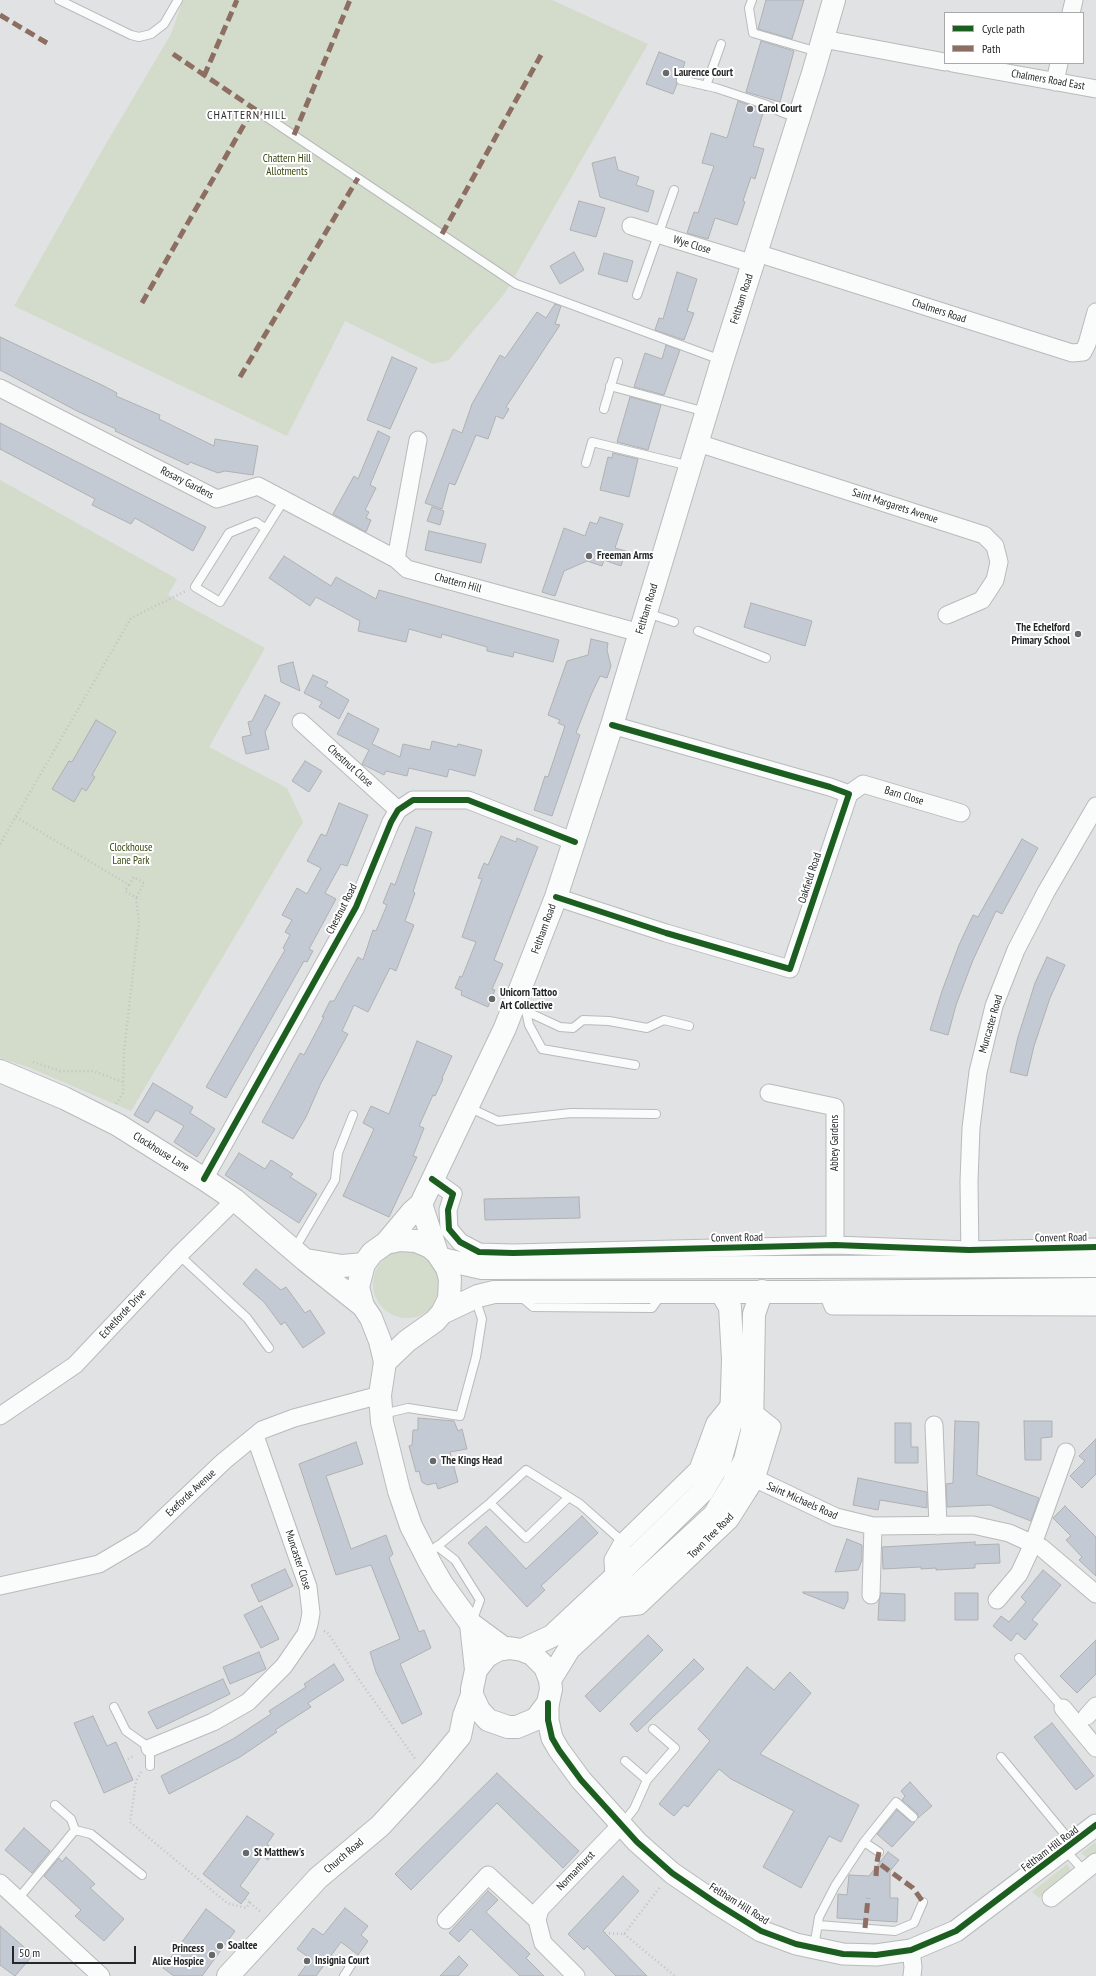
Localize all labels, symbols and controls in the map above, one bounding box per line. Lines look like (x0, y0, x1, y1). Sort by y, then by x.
legend (944, 12, 1084, 64)
text: Cycle path (982, 21, 1025, 36)
text: Path (982, 41, 1000, 56)
place label: Laurence Court (674, 66, 733, 80)
street label: Chalmers Road East (1010, 67, 1086, 93)
marker: Laurence Court (661, 68, 671, 78)
place label: Carol Court (758, 102, 802, 116)
marker: Carol Court (745, 104, 755, 114)
district label: CHATTERN HILL (207, 109, 287, 123)
park label: Chattern Hill Allotments (263, 152, 311, 178)
street label: Wye Close (671, 233, 713, 257)
street label: Feltham Road (728, 272, 756, 326)
street label: Chalmers Road (910, 296, 968, 326)
street label: Rosary Gardens (158, 464, 216, 502)
street label: Saint Margarets Avenue (850, 486, 940, 526)
place label: Freeman Arms (597, 549, 653, 563)
marker: Freeman Arms (584, 551, 594, 561)
street label: Chattern Hill (433, 570, 483, 596)
street label: Feltham Road (633, 582, 661, 636)
place label: The Echelford Primary School (1012, 621, 1070, 647)
marker: The Echelford Primary School (1073, 629, 1083, 639)
street label: Chestnut Close (325, 742, 375, 790)
street label: Barn Close (883, 784, 925, 808)
park label: Clockhouse Lane Park (109, 841, 153, 867)
street label: Oakfield Road (796, 851, 824, 905)
street label: Chestnut Road (324, 882, 360, 936)
street label: Feltham Road (529, 902, 559, 956)
place label: Unicorn Tattoo Art Collective (500, 986, 557, 1012)
street label: Muncaster Road (976, 993, 1006, 1055)
marker: Unicorn Tattoo Art Collective (487, 994, 497, 1004)
street label: Abbey Gardens (828, 1115, 842, 1171)
street label: Clockhouse Lane (131, 1130, 191, 1174)
street label: Convent Road (711, 1231, 763, 1245)
street label: Convent Road (1035, 1231, 1087, 1245)
street label: Echelforde Drive (97, 1287, 149, 1341)
place label: The Kings Head (441, 1454, 502, 1468)
marker: The Kings Head (428, 1456, 438, 1466)
street label: Exeforde Avenue (163, 1467, 219, 1519)
street label: Saint Michaels Road (765, 1479, 839, 1523)
street label: Town Tree Road (685, 1510, 737, 1562)
street label: Muncaster Close (282, 1528, 314, 1592)
street label: Feltham Hill Road (1019, 1823, 1081, 1875)
street label: Church Road (322, 1836, 366, 1876)
place label: St Matthew's (254, 1846, 304, 1860)
marker: St Matthew's (241, 1848, 251, 1858)
street label: Normanhurst (554, 1849, 598, 1893)
street label: Feltham Hill Road (707, 1880, 771, 1928)
scale bar (14, 1938, 138, 1964)
place label: Soaltee (228, 1939, 258, 1953)
marker: Soaltee (215, 1941, 225, 1951)
place label: Princess Alice Hospice (152, 1942, 204, 1968)
text: 50 m (19, 1945, 40, 1960)
marker: Princess Alice Hospice (207, 1950, 217, 1960)
place label: Insignia Court (315, 1954, 369, 1968)
marker: Insignia Court (302, 1956, 312, 1966)

